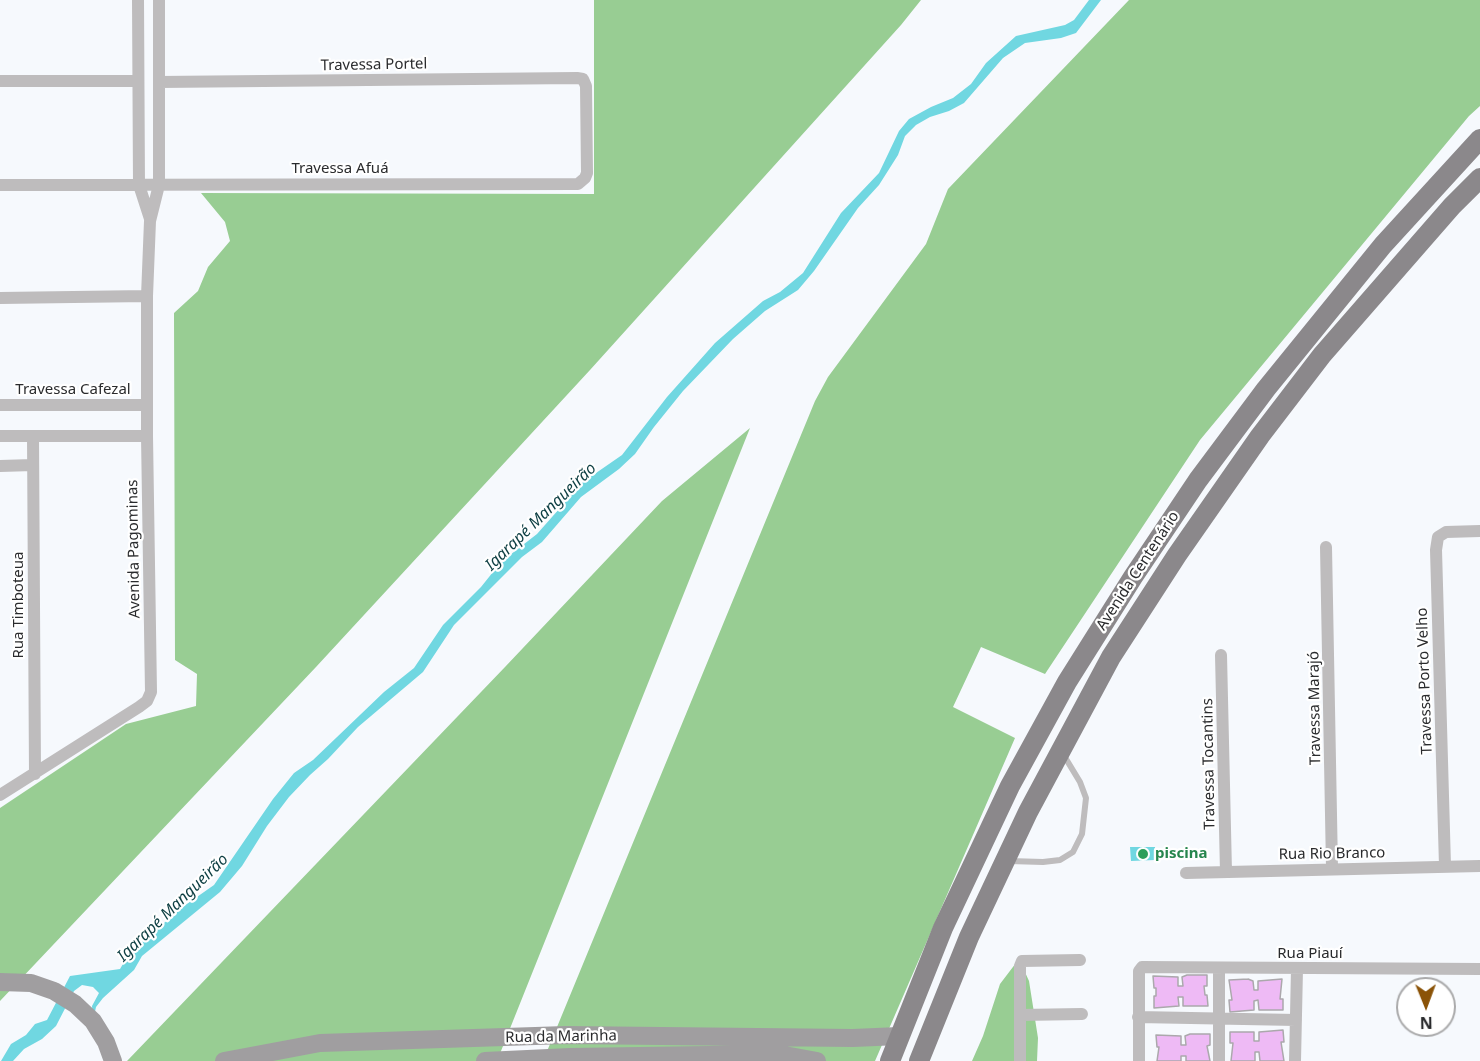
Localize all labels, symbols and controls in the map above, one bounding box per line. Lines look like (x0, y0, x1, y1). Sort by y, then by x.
street label: Travessa Portel (320, 55, 428, 75)
street label: Travessa Afuá (291, 160, 389, 178)
street label: Travessa Cafezal (15, 381, 131, 399)
water label: Igarapé Mangueirão (482, 459, 600, 575)
street label: Avenida Pagominas (124, 479, 144, 619)
street label: Avenida Centenário (1093, 508, 1183, 634)
street label: Rua Timboteua (10, 551, 28, 659)
street label: Travessa Porto Velho (1413, 607, 1437, 755)
street label: Travessa Marajó (1305, 651, 1325, 765)
street label: Travessa Tocantins (1199, 698, 1219, 830)
street label: Rua Rio Branco (1279, 844, 1385, 864)
place label: piscina (1155, 845, 1207, 863)
marker: piscina (1136, 847, 1150, 861)
water label: Igarapé Mangueirão (114, 850, 232, 966)
street label: Rua Piauí (1277, 945, 1343, 963)
north arrow (1396, 977, 1456, 1037)
text: N (1420, 1012, 1433, 1034)
street label: Rua da Marinha (505, 1027, 617, 1047)

